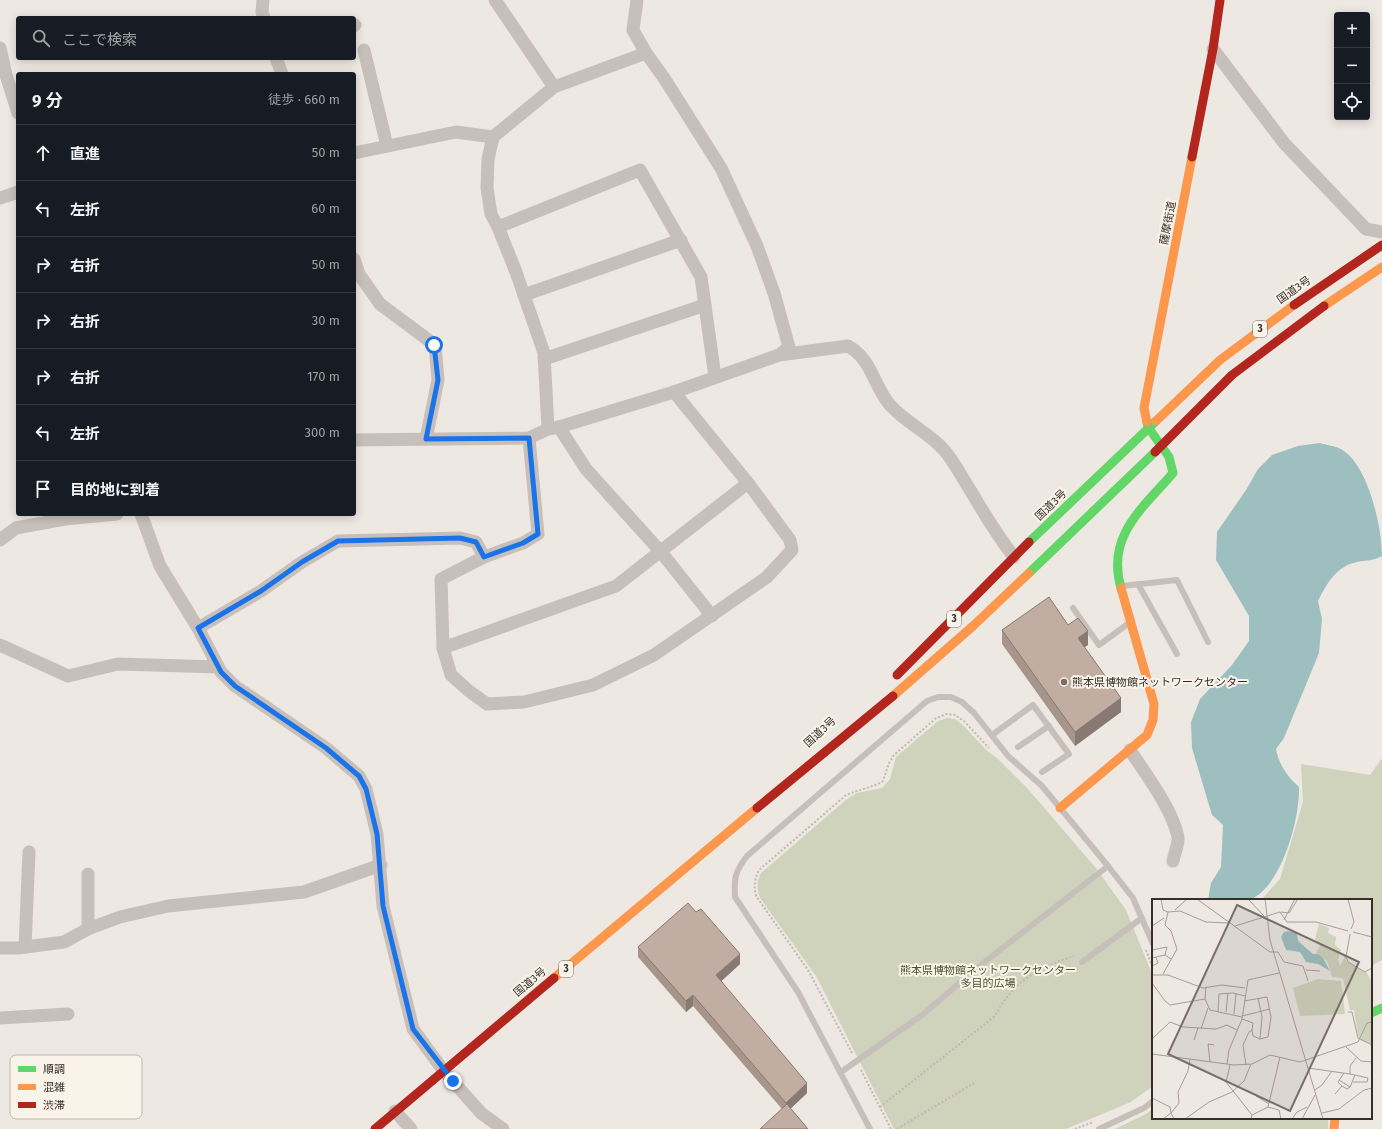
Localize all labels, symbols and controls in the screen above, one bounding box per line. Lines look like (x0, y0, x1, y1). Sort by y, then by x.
map controls (1334, 12, 1370, 120)
button: + (1334, 12, 1370, 48)
search box (16, 16, 356, 60)
icon: search (30, 27, 52, 49)
text: ここで検索 (62, 31, 137, 49)
button: − (1334, 48, 1370, 84)
button: locate (1334, 84, 1370, 120)
text: 9 分 (32, 90, 63, 111)
text: 徒歩 · 660 m (268, 92, 340, 107)
icon: ahead (32, 142, 54, 164)
text: 直進 (70, 145, 100, 163)
text: 50 m (312, 145, 340, 160)
icon: left (32, 198, 54, 220)
street label: 薩摩街道 (1157, 200, 1179, 246)
text: 左折 (70, 201, 100, 219)
text: 60 m (311, 201, 340, 216)
icon: right (32, 254, 54, 276)
text: 右折 (70, 257, 100, 275)
text: 50 m (312, 257, 340, 272)
street label: 国道3号 (1275, 274, 1313, 306)
icon: right (32, 310, 54, 332)
text: 右折 (70, 313, 100, 331)
text: 30 m (312, 313, 340, 328)
road number: 3 (1253, 321, 1267, 337)
route start (425, 336, 443, 354)
icon: right (32, 366, 54, 388)
text: 右折 (70, 369, 100, 387)
text: 170 m (307, 369, 340, 384)
icon: left (32, 422, 54, 444)
text: 左折 (70, 425, 100, 443)
text: 300 m (304, 425, 340, 440)
icon: arrive (32, 478, 54, 500)
text: 目的地に到着 (70, 481, 160, 499)
street label: 国道3号 (1033, 487, 1069, 523)
road number: 3 (947, 611, 961, 627)
place label: 熊本県博物館ネットワークセンター (1072, 676, 1248, 689)
marker: 熊本県博物館ネットワークセンター (1059, 677, 1069, 687)
street label: 国道3号 (801, 714, 839, 750)
inset map (1152, 899, 1372, 1119)
road number: 3 (559, 961, 573, 977)
park label: 熊本県博物館ネットワークセンター 多目的広場 (900, 964, 1076, 990)
street label: 国道3号 (511, 965, 549, 999)
legend (10, 1055, 142, 1119)
text: 順調 (43, 1063, 65, 1076)
route end (444, 1072, 462, 1090)
text: 混雑 (43, 1081, 65, 1094)
text: 渋滞 (43, 1099, 65, 1112)

